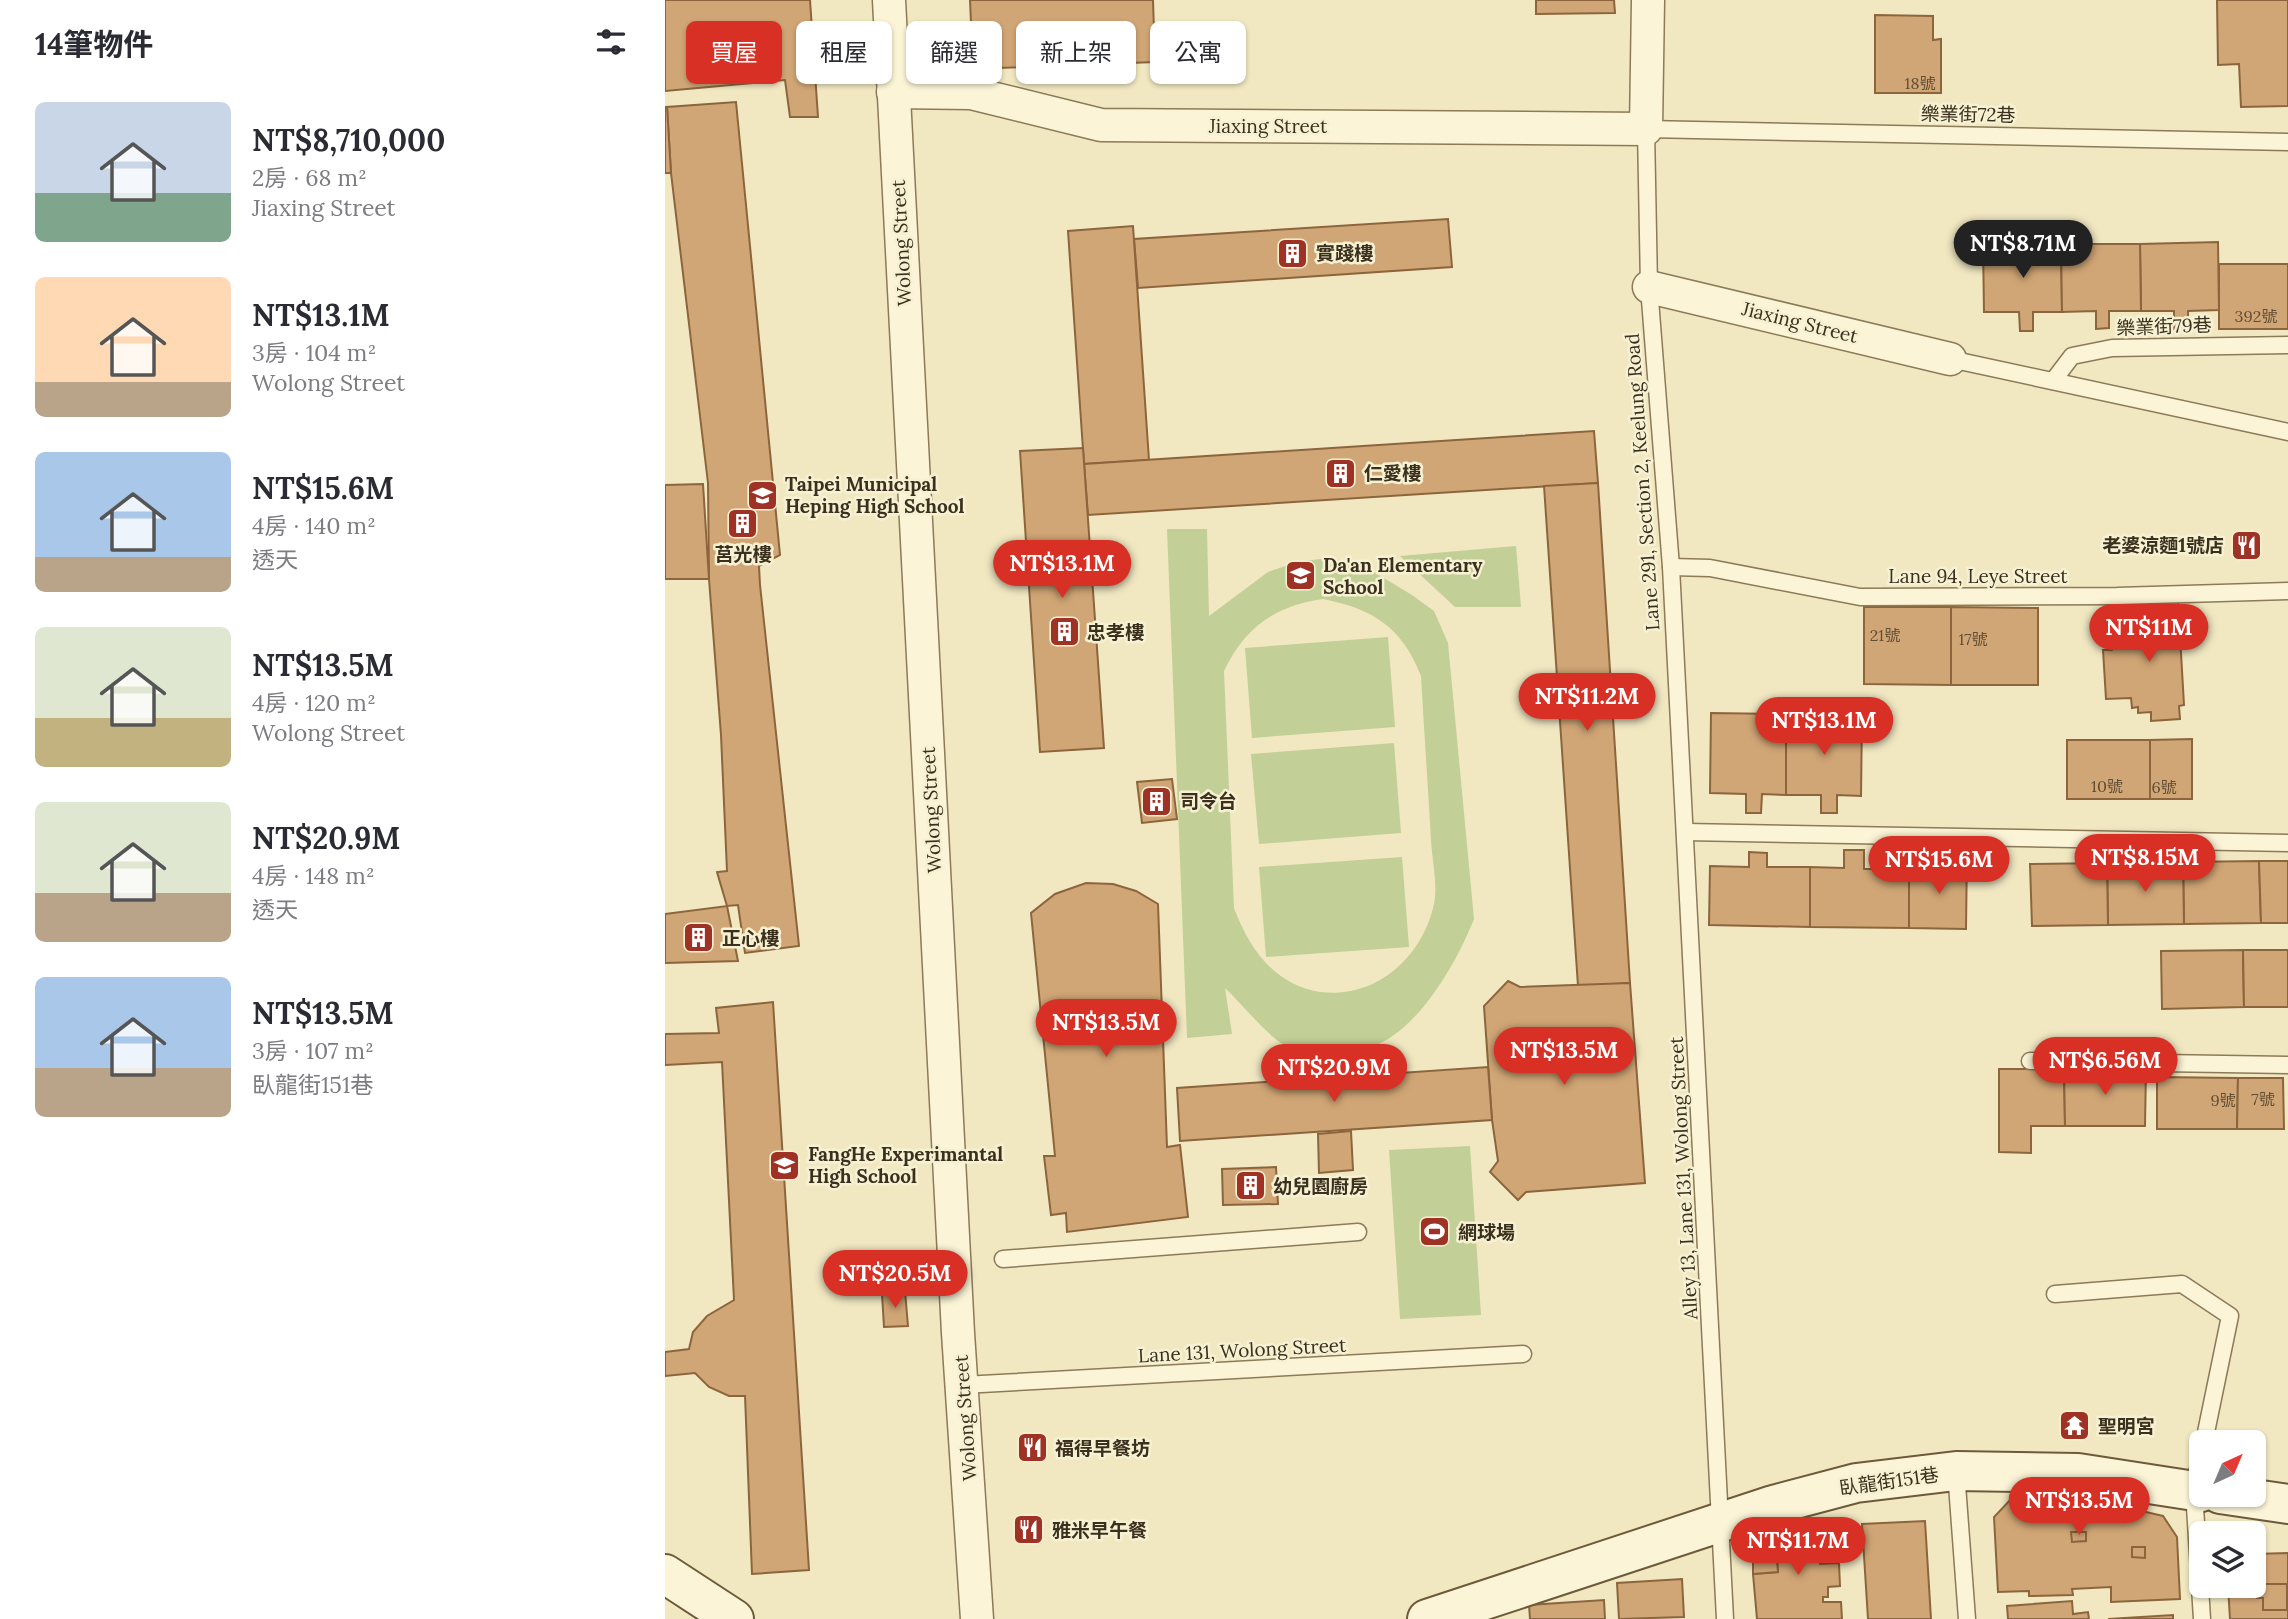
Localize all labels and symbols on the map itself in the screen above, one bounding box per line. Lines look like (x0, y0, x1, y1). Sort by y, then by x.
house number: 18號 (1905, 73, 1935, 93)
street label: 樂業街72巷 (1920, 101, 2016, 127)
street label: Jiaxing Street (1208, 114, 1328, 138)
street label: Wolong Street (886, 179, 916, 307)
pin: NT$8.71M (1951, 220, 2095, 280)
building icon: 實踐樓 (1276, 236, 1310, 270)
place label: 實踐樓 (1316, 241, 1373, 265)
street label: Jiaxing Street (1739, 296, 1861, 348)
house number: 392號 (2235, 306, 2277, 326)
street label: 樂業街79巷 (2116, 312, 2212, 340)
street label: Lane 291, Section 2, Keelung Road (1620, 332, 1664, 632)
building icon: 仁愛樓 (1324, 456, 1358, 490)
place label: 仁愛樓 (1364, 461, 1421, 485)
place label: Taipei Municipal Heping High School (785, 472, 964, 518)
school or university icon: Taipei Municipal Heping High School (745, 478, 779, 512)
building icon: 莒光樓 (726, 506, 760, 540)
restaurant icon: 老婆涼麵1號店 (2230, 528, 2264, 562)
place label: 老婆涼麵1號店 (2102, 533, 2224, 557)
pin: NT$13.1M (990, 540, 1134, 600)
place label: 莒光樓 (714, 542, 772, 566)
place label: Da'an Elementary School (1323, 553, 1483, 599)
school or university icon: Da'an Elementary School (1283, 559, 1317, 593)
street label: Lane 94, Leye Street (1888, 564, 2068, 588)
pin: NT$11M (2092, 604, 2206, 664)
building icon: 忠孝樓 (1047, 615, 1081, 649)
place label: 忠孝樓 (1087, 620, 1144, 644)
house number: 21號 (1870, 625, 1900, 645)
house number: 17號 (1958, 629, 1988, 649)
pin: NT$11.2M (1515, 674, 1659, 733)
pin: NT$13.1M (1752, 698, 1896, 757)
street label: Wolong Street (916, 746, 946, 874)
house number: 10號 (2091, 776, 2123, 796)
house number: 6號 (2151, 777, 2177, 797)
building icon: 司令台 (1140, 784, 1174, 818)
place label: 司令台 (1180, 789, 1237, 813)
pin: NT$8.15M (2073, 834, 2217, 894)
pin: NT$15.6M (1867, 836, 2011, 896)
building icon: 正心樓 (682, 921, 716, 955)
place label: 正心樓 (722, 926, 779, 950)
pin: NT$13.5M (1034, 1000, 1178, 1059)
pin: NT$13.5M (1492, 1028, 1636, 1087)
street label: Alley 13, Lane 131, Wolong Street (1664, 1035, 1702, 1321)
pin: NT$6.56M (2033, 1038, 2177, 1097)
pin: NT$20.9M (1262, 1044, 1406, 1104)
house number: 7號 (2251, 1089, 2275, 1109)
house number: 9號 (2210, 1090, 2236, 1110)
place label: FangHe Experimantal High School (808, 1142, 1003, 1188)
school or university icon: FangHe Experimantal High School (768, 1148, 802, 1182)
building icon: 幼兒園廚房 (1233, 1169, 1267, 1203)
place label: 幼兒園廚房 (1273, 1174, 1368, 1198)
sports icon: 網球場 (1418, 1215, 1452, 1249)
place label: 網球場 (1458, 1220, 1515, 1244)
pin: NT$20.5M (823, 1250, 967, 1310)
street label: Lane 131, Wolong Street (1137, 1333, 1347, 1367)
street label: Wolong Street (949, 1353, 981, 1482)
temple icon: 聖明宮 (2058, 1409, 2092, 1443)
place label: 聖明宮 (2098, 1414, 2155, 1438)
north arrow (2189, 1430, 2266, 1507)
restaurant icon: 福得早餐坊 (1015, 1431, 1049, 1465)
place label: 福得早餐坊 (1055, 1436, 1150, 1460)
street label: 臥龍街151巷 (1838, 1462, 1940, 1500)
pin: NT$13.5M (2007, 1478, 2151, 1537)
restaurant icon: 雅米早午餐 (1012, 1513, 1046, 1547)
place label: 雅米早午餐 (1052, 1518, 1147, 1542)
pin: NT$11.7M (1726, 1518, 1870, 1577)

